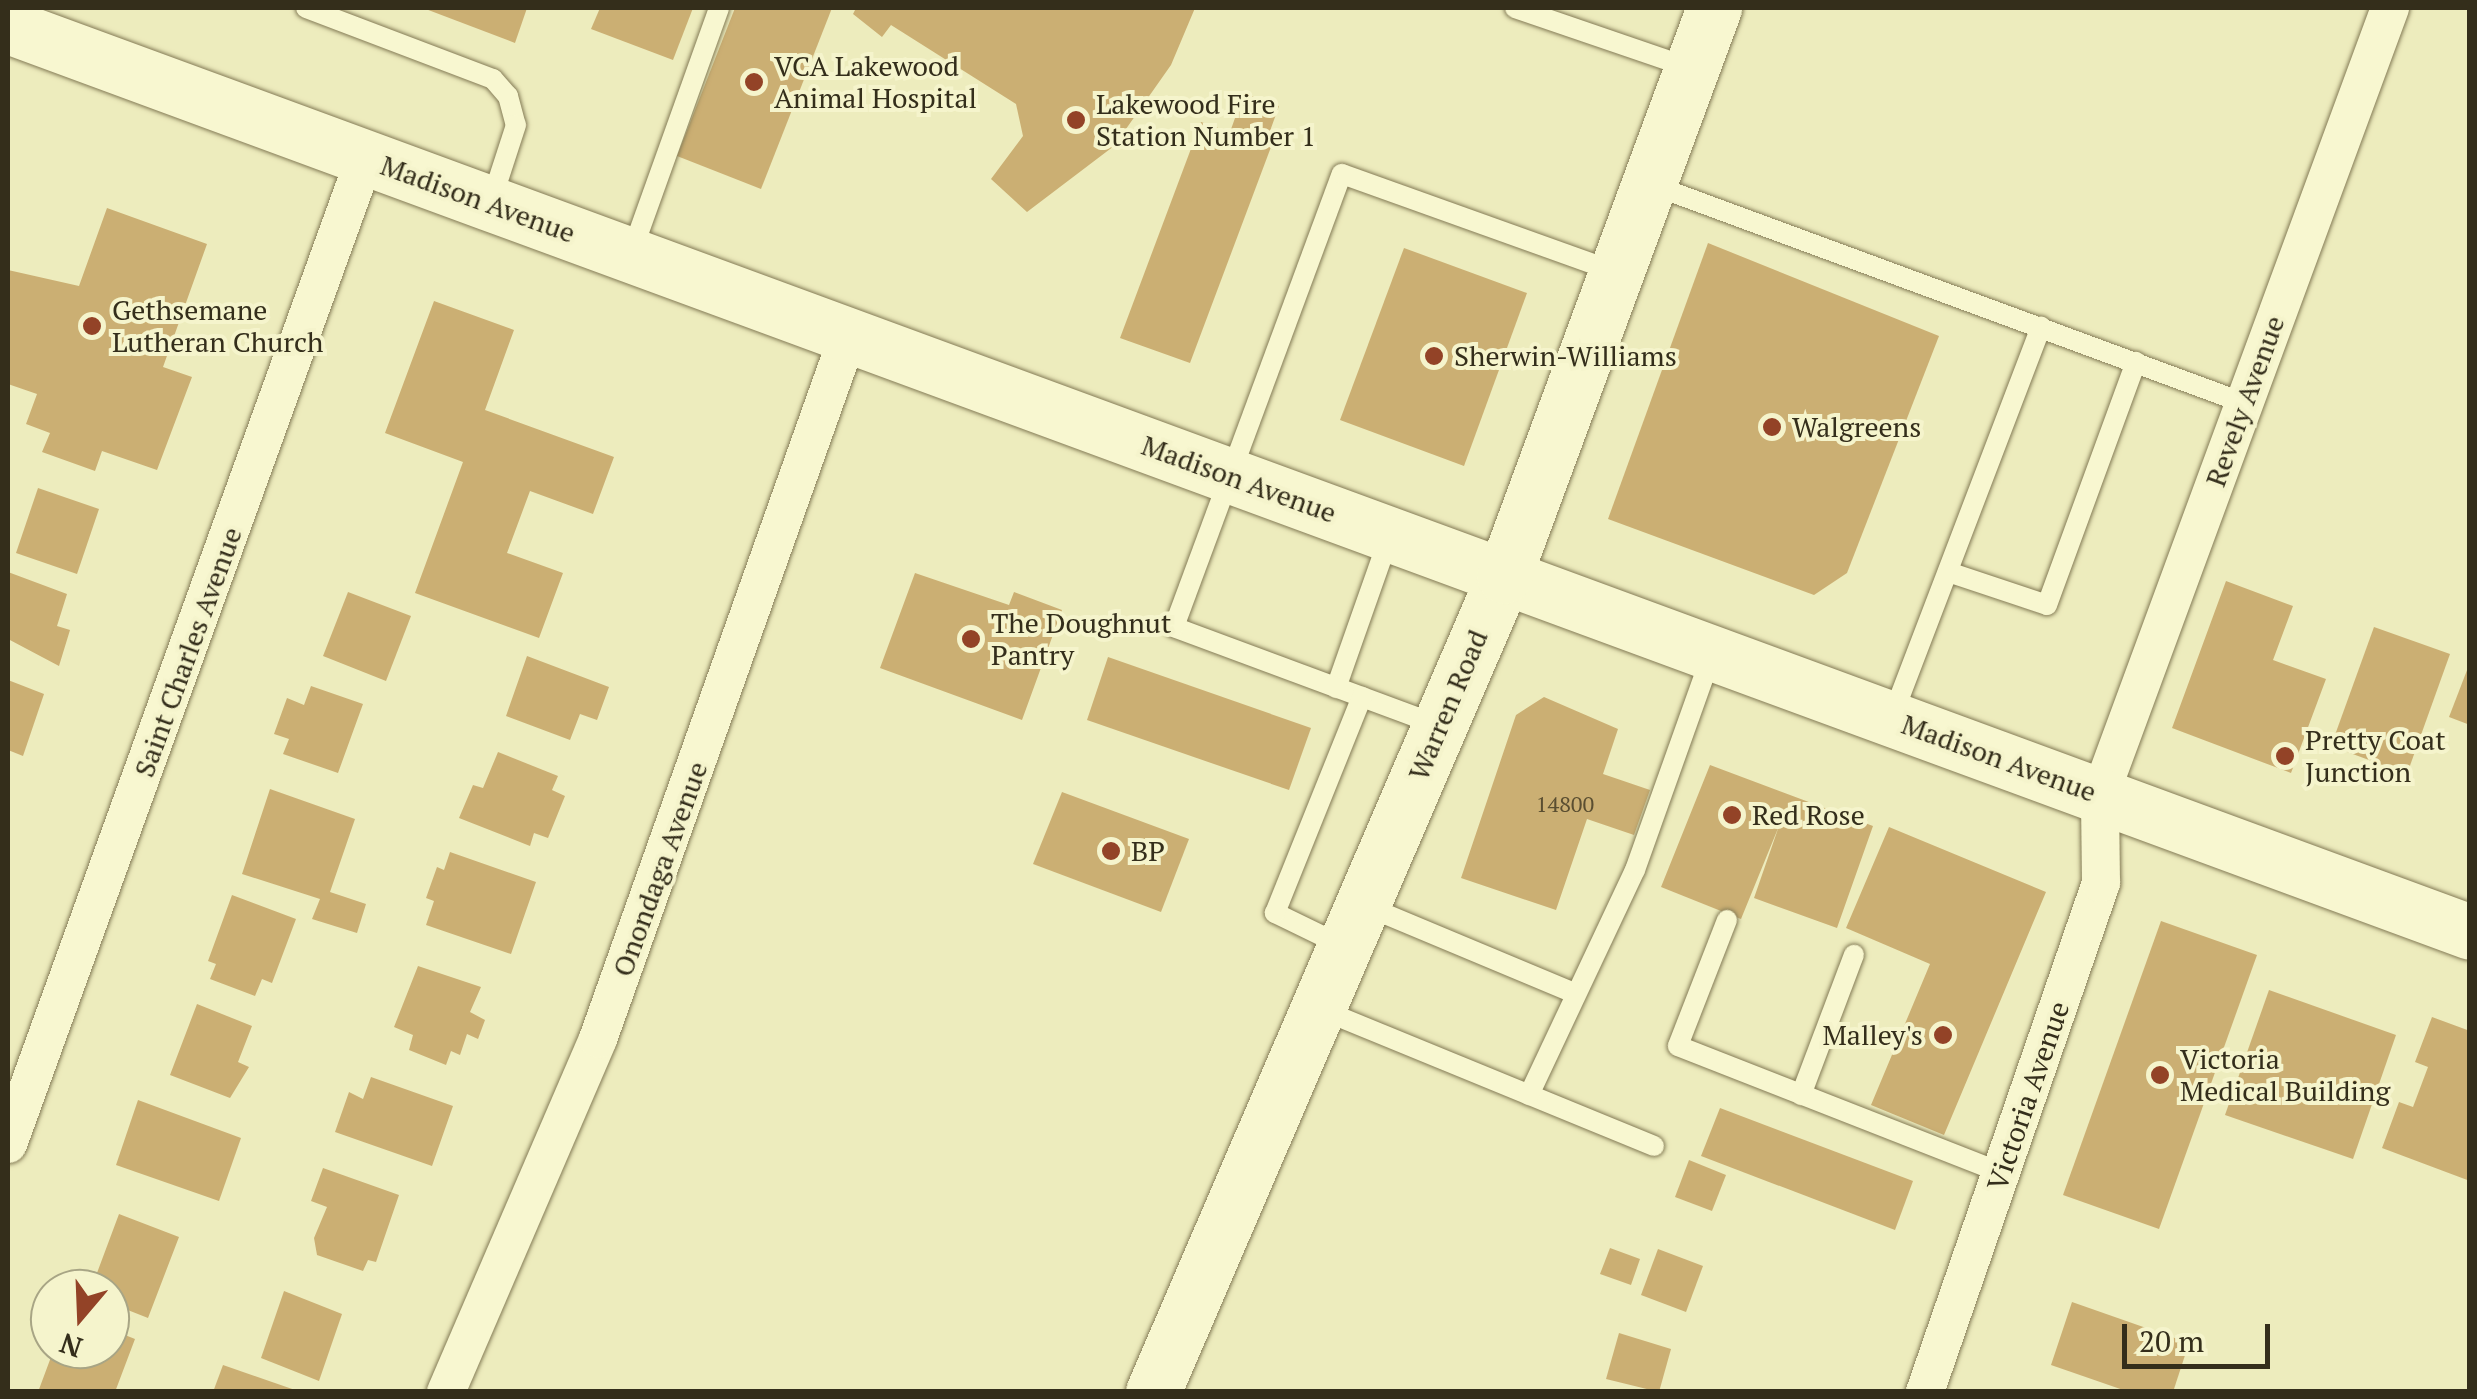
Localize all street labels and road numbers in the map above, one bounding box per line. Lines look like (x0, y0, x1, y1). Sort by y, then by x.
street label: Madison Avenue (376, 148, 580, 250)
street label: Revely Avenue (2198, 311, 2292, 491)
street label: Madison Avenue (1137, 428, 1341, 530)
street label: Saint Charles Avenue (127, 522, 249, 782)
street label: Warren Road (1401, 625, 1495, 785)
street label: Madison Avenue (1897, 707, 2101, 809)
street label: Onondaga Avenue (605, 757, 715, 981)
street label: Victoria Avenue (1980, 997, 2076, 1195)

